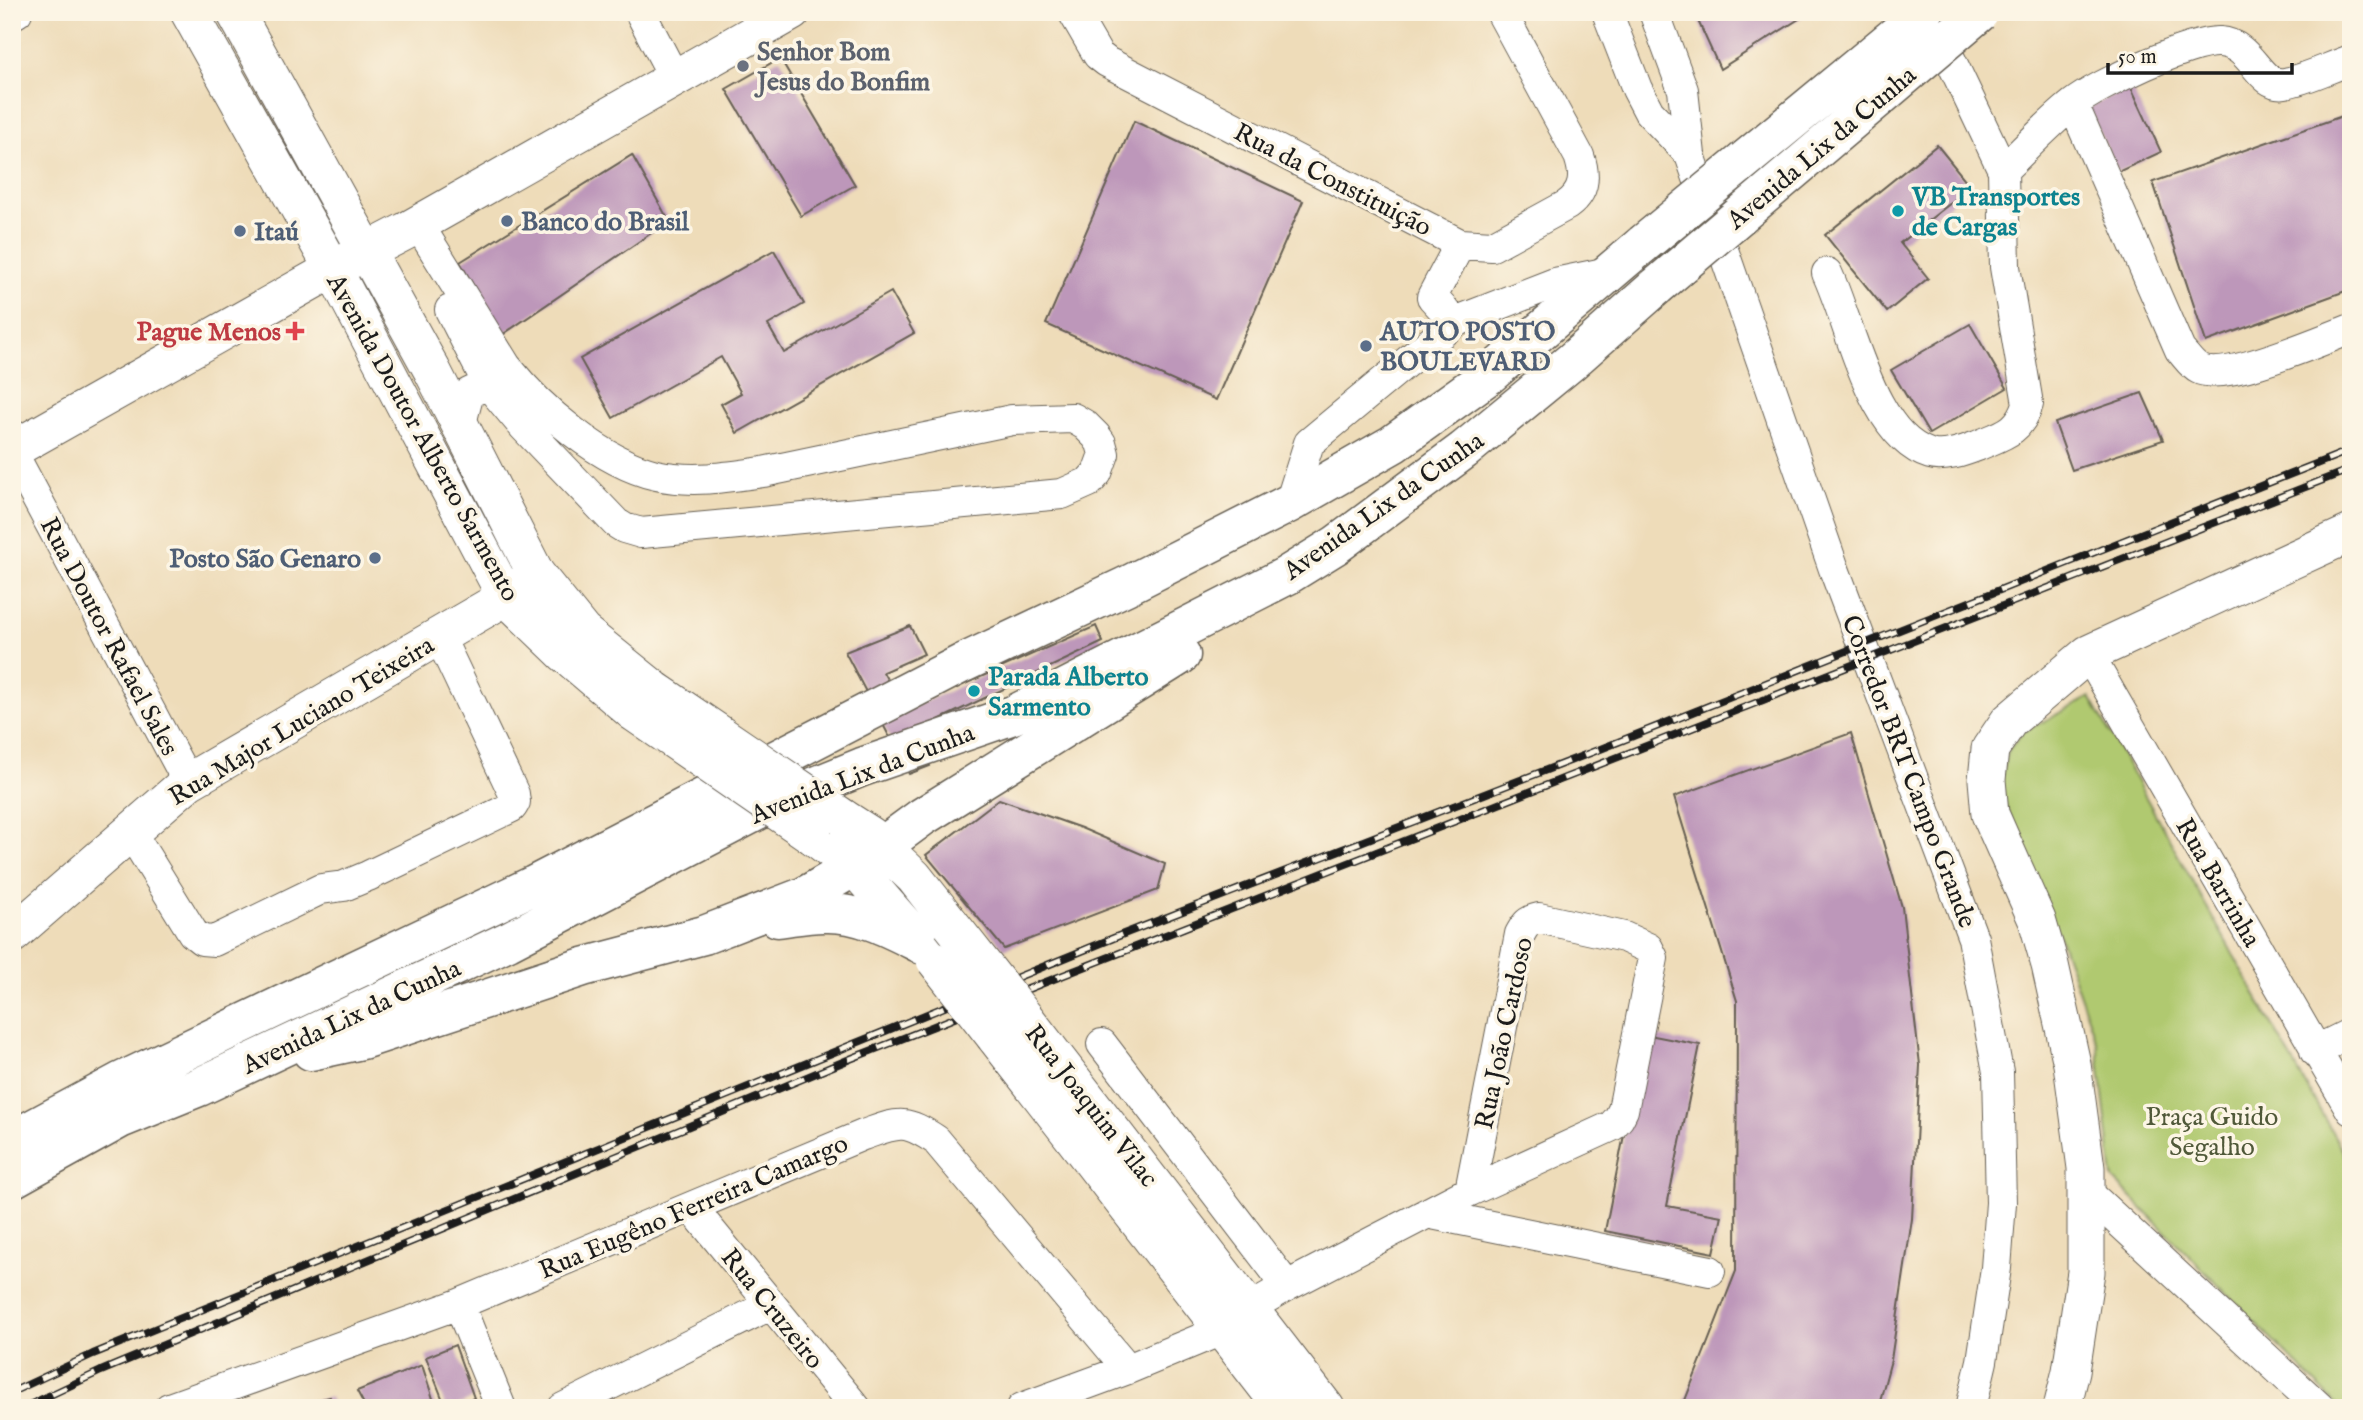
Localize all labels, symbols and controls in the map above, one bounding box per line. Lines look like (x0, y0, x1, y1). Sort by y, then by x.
scale bar (2108, 32, 2291, 76)
place label: Senhor Bom Jesus do Bonfim (754, 36, 930, 99)
text: 50 m (2118, 44, 2157, 71)
marker: Senhor Bom Jesus do Bonfim (735, 58, 751, 74)
street label: Avenida Lix da Cunha (1720, 59, 1924, 238)
street label: Rua da Constituição (1228, 116, 1437, 244)
place label: VB Transportes de Cargas (1911, 181, 2080, 244)
marker: VB Transportes de Cargas (1890, 203, 1906, 219)
place label: Banco do Brasil (521, 206, 690, 239)
marker: Banco do Brasil (499, 213, 515, 229)
place label: Itaú (254, 216, 299, 249)
marker: Itaú (232, 223, 248, 239)
street label: Avenida Doutor Alberto Sarmento (318, 267, 527, 607)
place label: Pague Menos (137, 316, 281, 349)
place label: AUTO POSTO BOULEVARD (1379, 316, 1556, 379)
marker: Pague Menos (287, 323, 303, 339)
marker: AUTO POSTO BOULEVARD (1358, 338, 1374, 354)
street label: Avenida Lix da Cunha (1276, 424, 1491, 588)
street label: Rua Doutor Rafael Sales (32, 512, 186, 762)
place label: Posto São Genaro (169, 543, 361, 576)
marker: Posto São Genaro (367, 550, 383, 566)
street label: Corredor BRT Campo Grande (1834, 611, 1984, 933)
street label: Rua Major Luciano Teixeira (163, 629, 441, 814)
place label: Parada Alberto Sarmento (988, 661, 1149, 724)
marker: Parada Alberto Sarmento (966, 683, 982, 699)
street label: Avenida Lix da Cunha (745, 716, 980, 833)
street label: Rua Barrinha (2168, 812, 2268, 954)
street label: Rua João Cardoso (1468, 934, 1541, 1132)
street label: Avenida Lix da Cunha (236, 952, 467, 1083)
street label: Rua Joaquim Vilac (1017, 1018, 1165, 1194)
park label: Praça Guido Segalho (2146, 1101, 2278, 1164)
street label: Rua Eugêno Ferreira Camargo (534, 1127, 853, 1288)
street label: Rua Cruzeiro (713, 1242, 831, 1376)

